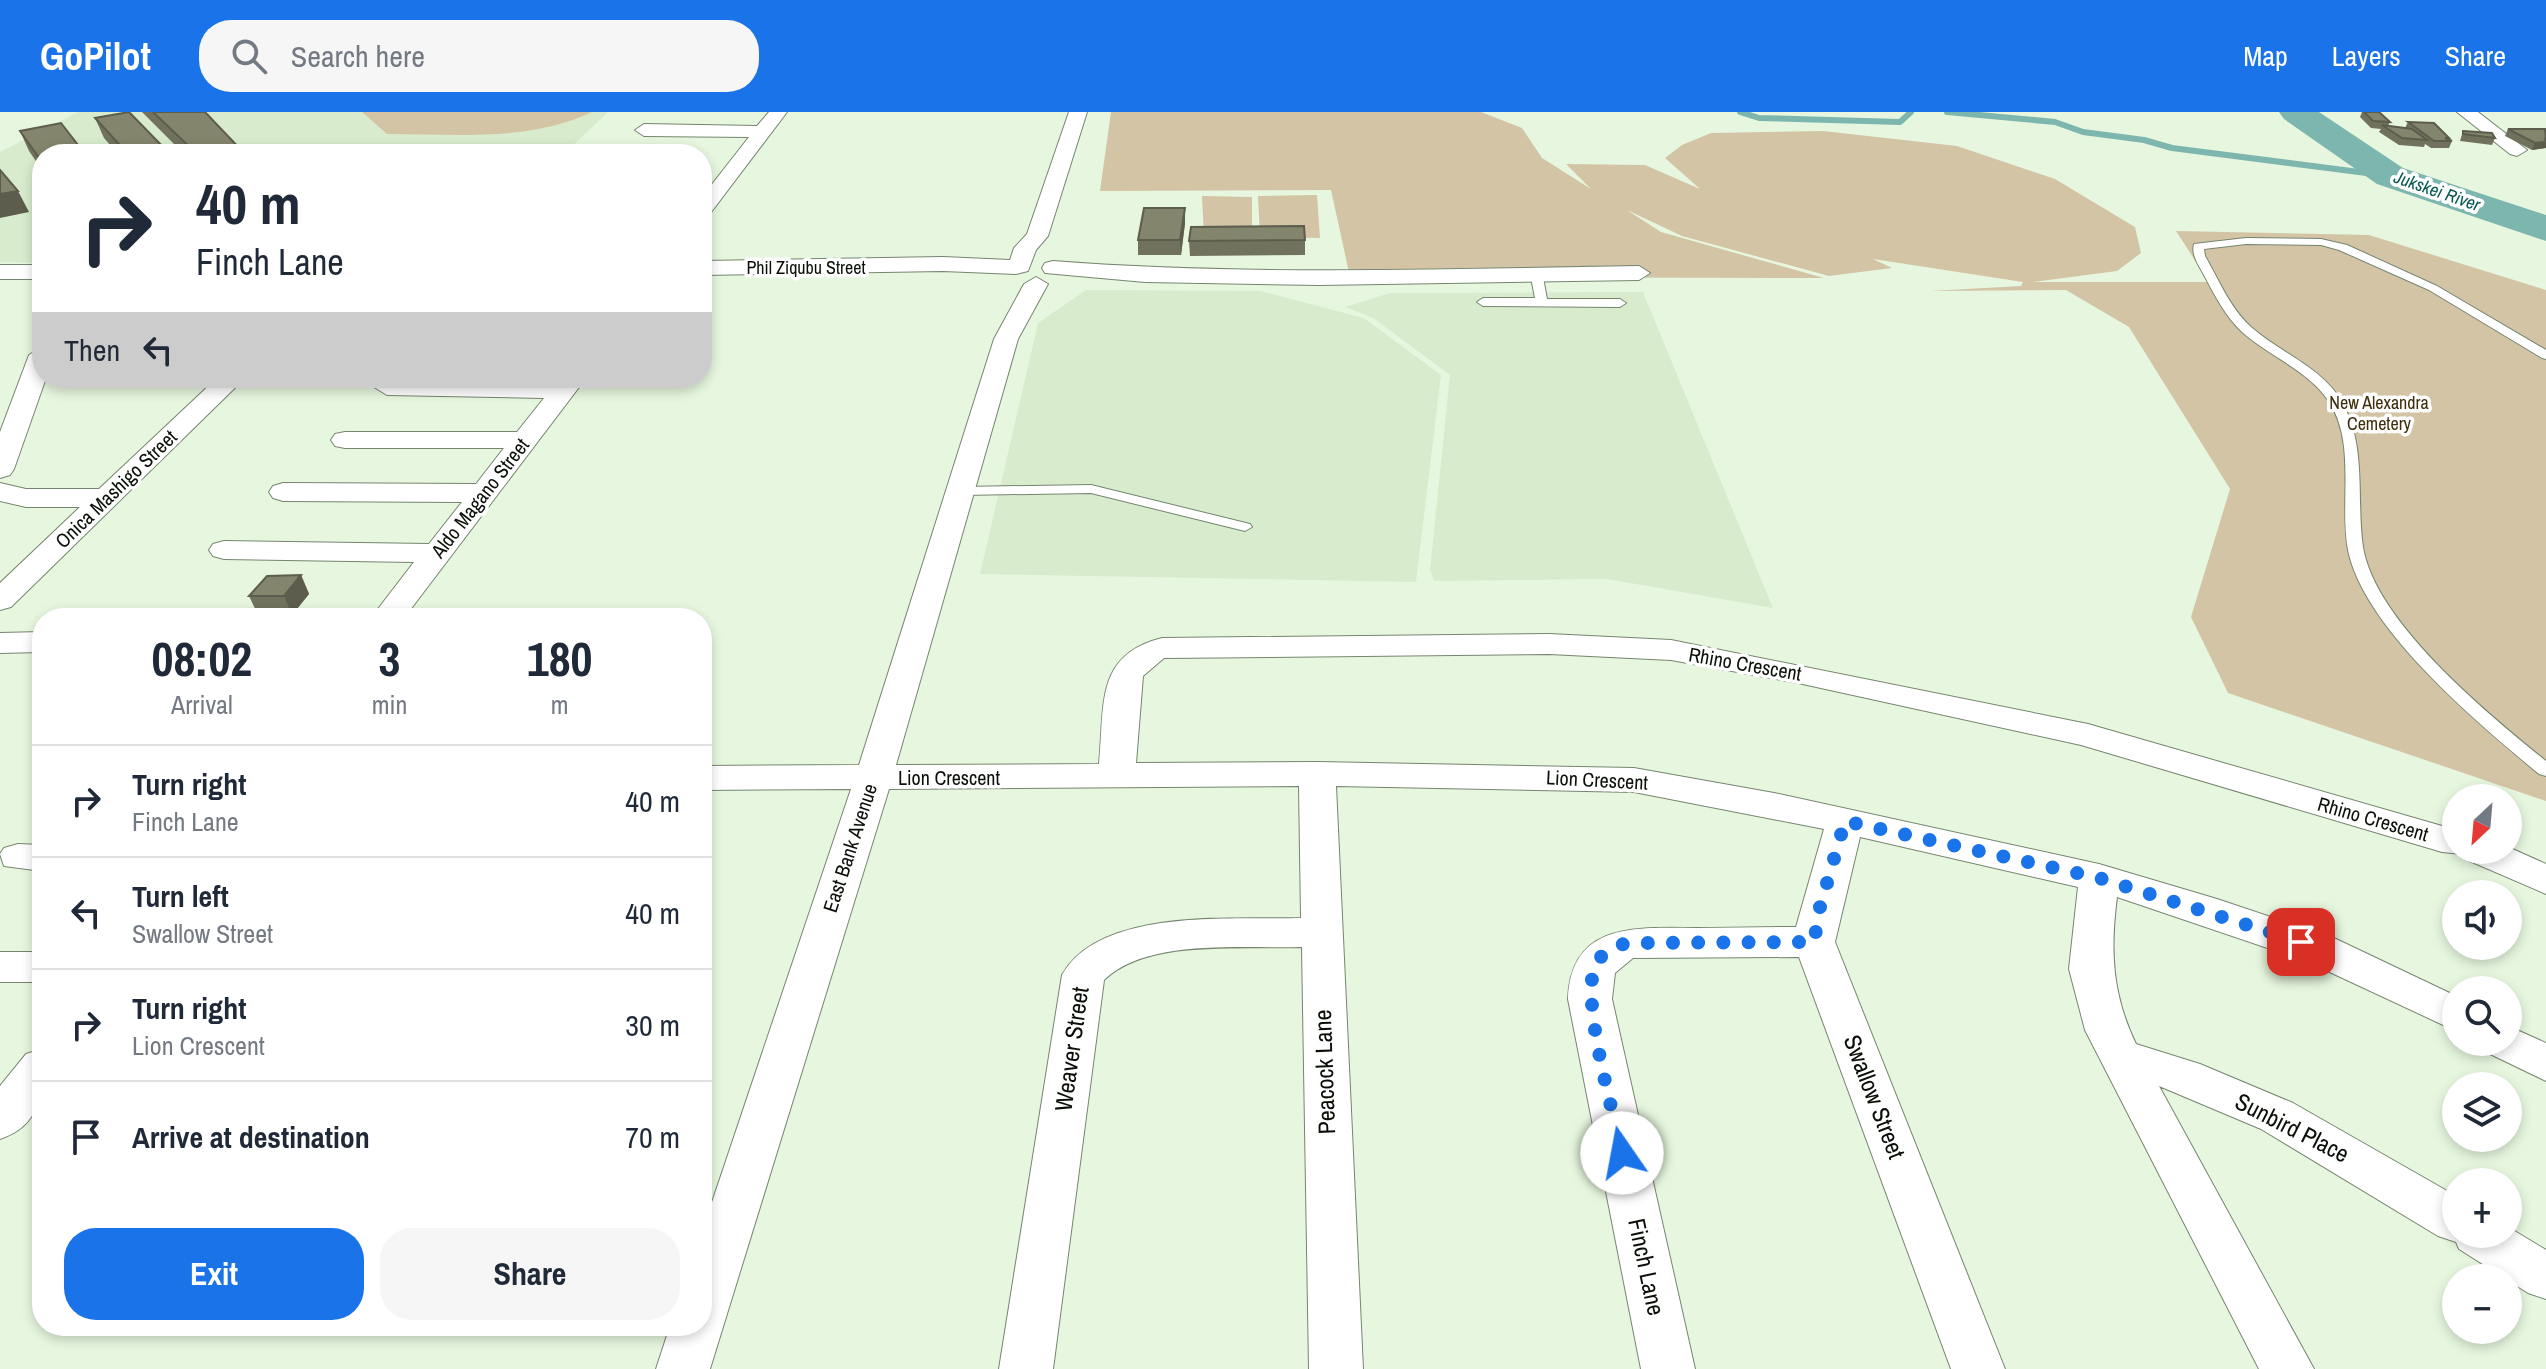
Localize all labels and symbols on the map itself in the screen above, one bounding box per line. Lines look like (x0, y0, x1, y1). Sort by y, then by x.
water label: Jukskei River (2390, 164, 2485, 217)
street label: Phil Ziqubu Street (747, 255, 865, 280)
park label: New Alexandra Cemetery (2329, 390, 2429, 436)
street label: Onica Mashigo Street (49, 423, 183, 554)
street label: Aldo Magano Street (424, 432, 535, 564)
street label: Rhino Crescent (1687, 640, 1804, 687)
street label: Lion Crescent (1545, 763, 1649, 796)
street label: Lion Crescent (898, 764, 1000, 791)
street label: East Bank Avenue (816, 780, 883, 916)
north arrow (2442, 784, 2522, 864)
street label: Rhino Crescent (2315, 790, 2432, 847)
pin (2267, 908, 2335, 976)
street label: Weaver Street (1046, 984, 1096, 1113)
street label: Peacock Lane (1306, 1009, 1342, 1135)
street label: Swallow Street (1837, 1030, 1913, 1164)
street label: Sunbird Place (2230, 1085, 2355, 1169)
position arrow (1580, 1111, 1664, 1195)
street label: Finch Lane (1621, 1215, 1673, 1318)

